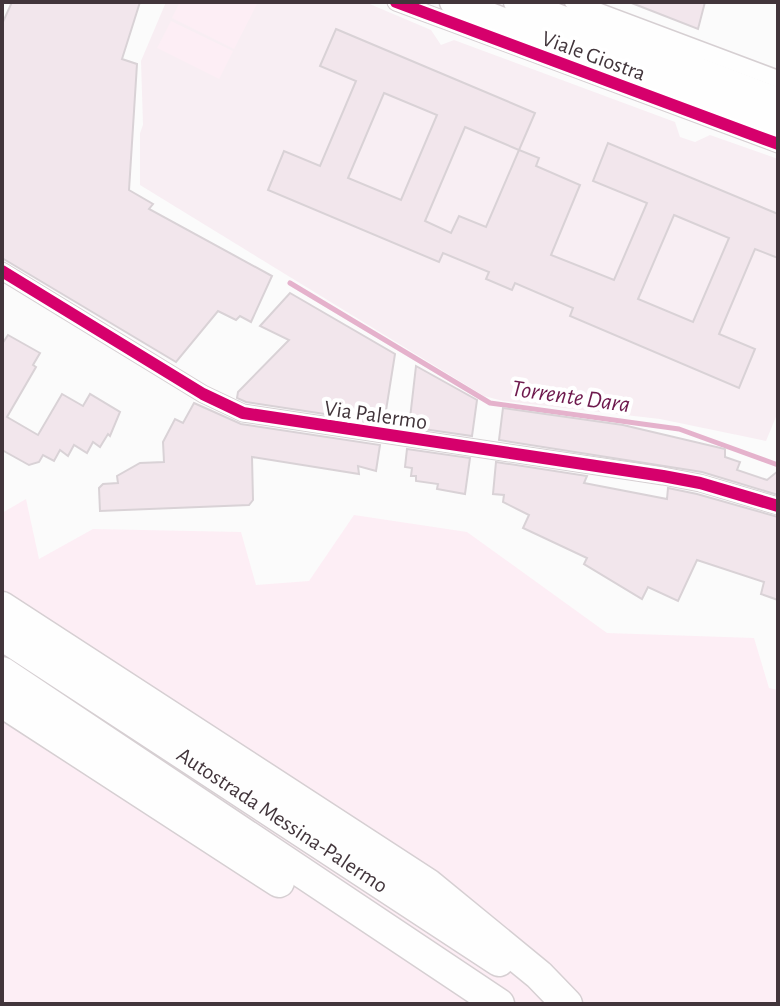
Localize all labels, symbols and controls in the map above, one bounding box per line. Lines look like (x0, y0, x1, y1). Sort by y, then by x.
street label: Viale Giostra (539, 27, 648, 85)
water label: Torrente Dara (510, 377, 632, 417)
street label: Via Palermo (323, 397, 429, 433)
street label: Autostrada Messina-Palermo (173, 743, 392, 897)

